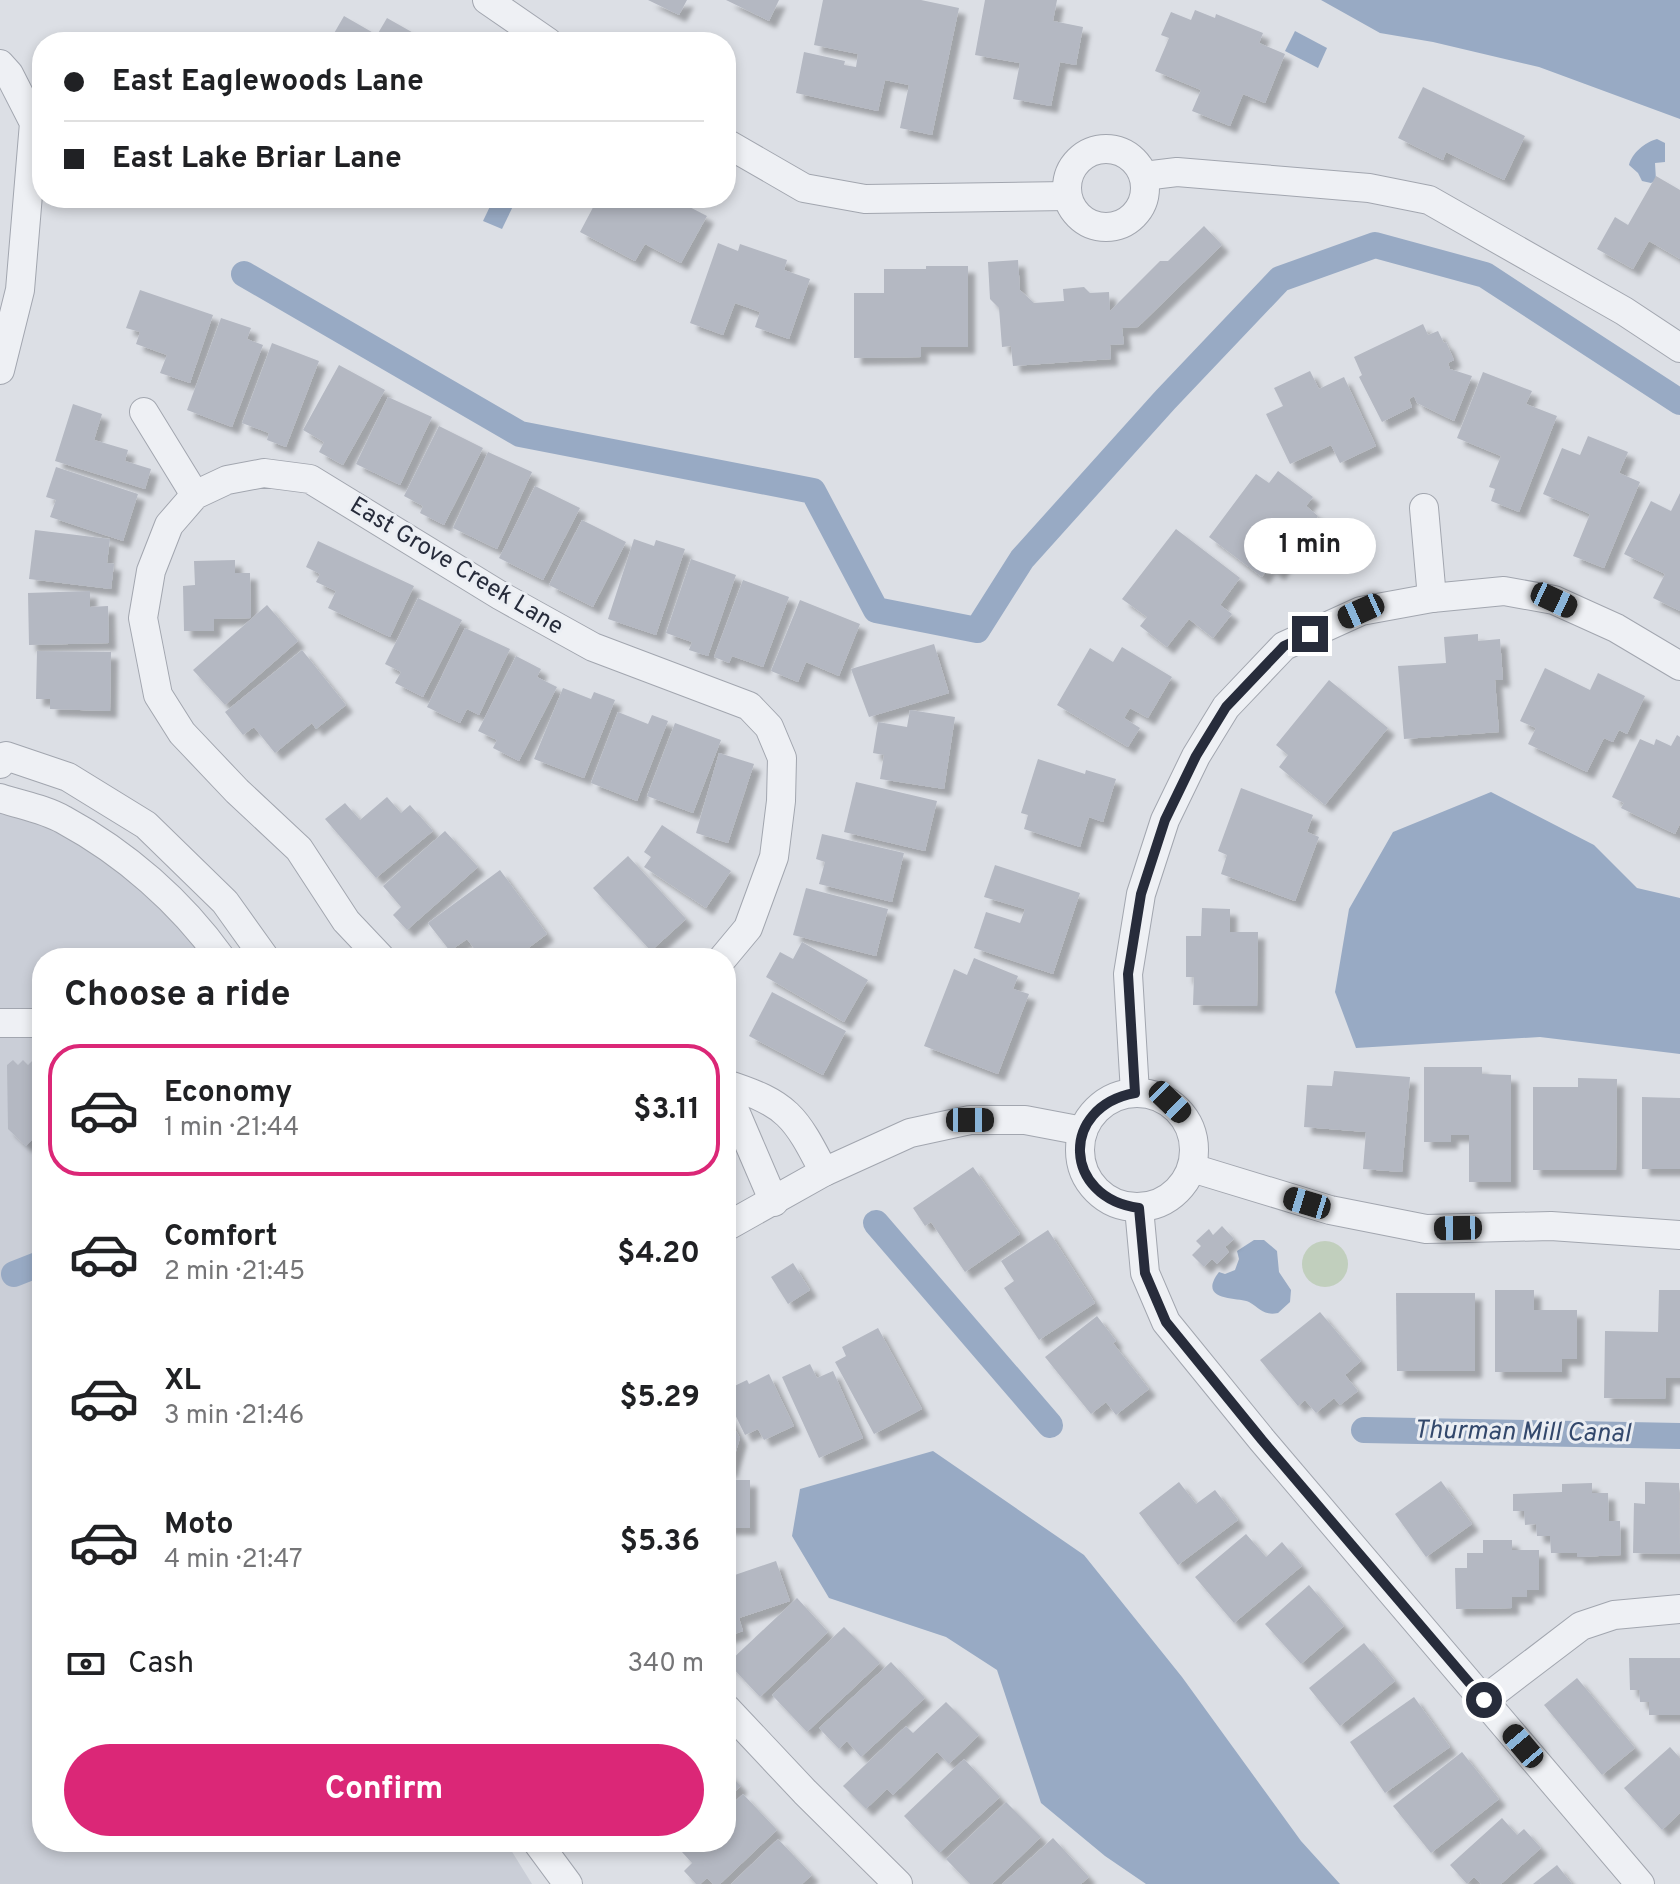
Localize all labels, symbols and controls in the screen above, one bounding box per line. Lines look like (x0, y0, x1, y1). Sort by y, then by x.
text: East Eaglewoods Lane (112, 64, 424, 101)
text: East Lake Briar Lane (112, 141, 402, 178)
street label: East Grove Creek Lane (344, 491, 568, 643)
callout: 1 min (1244, 518, 1376, 574)
text: 1 min (1279, 529, 1341, 562)
car (1527, 579, 1581, 621)
car (1334, 590, 1388, 632)
route end (1292, 616, 1328, 652)
text: Choose a ride (64, 973, 290, 1019)
icon: car (68, 1074, 140, 1146)
text: Economy (164, 1075, 292, 1112)
car (1144, 1077, 1196, 1127)
text: $3.11 (633, 1092, 700, 1129)
car (946, 1108, 994, 1132)
text: 1 min · 21:44 (164, 1112, 299, 1145)
car (1281, 1185, 1333, 1221)
car (1434, 1216, 1482, 1240)
icon: car (68, 1218, 140, 1290)
text: Comfort (164, 1219, 277, 1256)
text: $4.20 (617, 1236, 700, 1273)
text: 2 min · 21:45 (164, 1256, 305, 1289)
icon: car (68, 1362, 140, 1434)
text: XL (164, 1363, 201, 1400)
text: $5.29 (619, 1380, 700, 1417)
text: 3 min · 21:46 (164, 1400, 304, 1433)
water label: Thurman Mill Canal (1413, 1415, 1632, 1451)
icon: car (68, 1506, 140, 1578)
text: Moto (164, 1507, 234, 1544)
text: $5.36 (620, 1524, 700, 1561)
text: 4 min · 21:47 (164, 1544, 303, 1577)
icon: cash (64, 1642, 108, 1686)
text: Cash (128, 1646, 194, 1683)
text: 340 m (627, 1648, 704, 1681)
route start (1466, 1682, 1502, 1718)
car (1498, 1720, 1548, 1772)
button: Confirm (64, 1744, 704, 1836)

